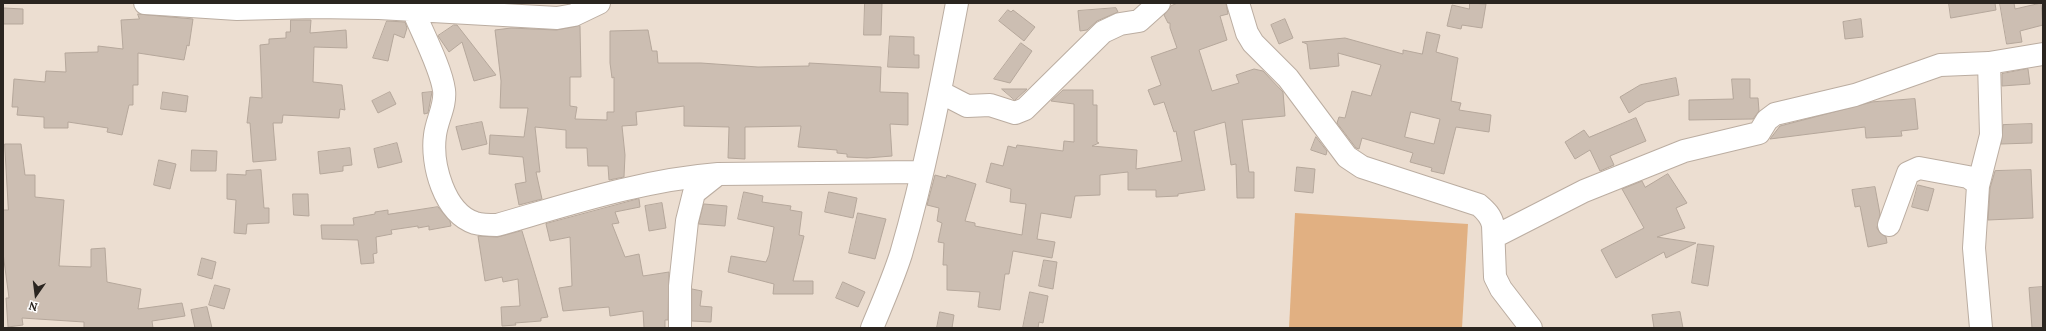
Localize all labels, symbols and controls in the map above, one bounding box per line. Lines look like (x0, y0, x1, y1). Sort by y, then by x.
north arrow (16, 275, 56, 315)
text: N (27, 299, 39, 314)

